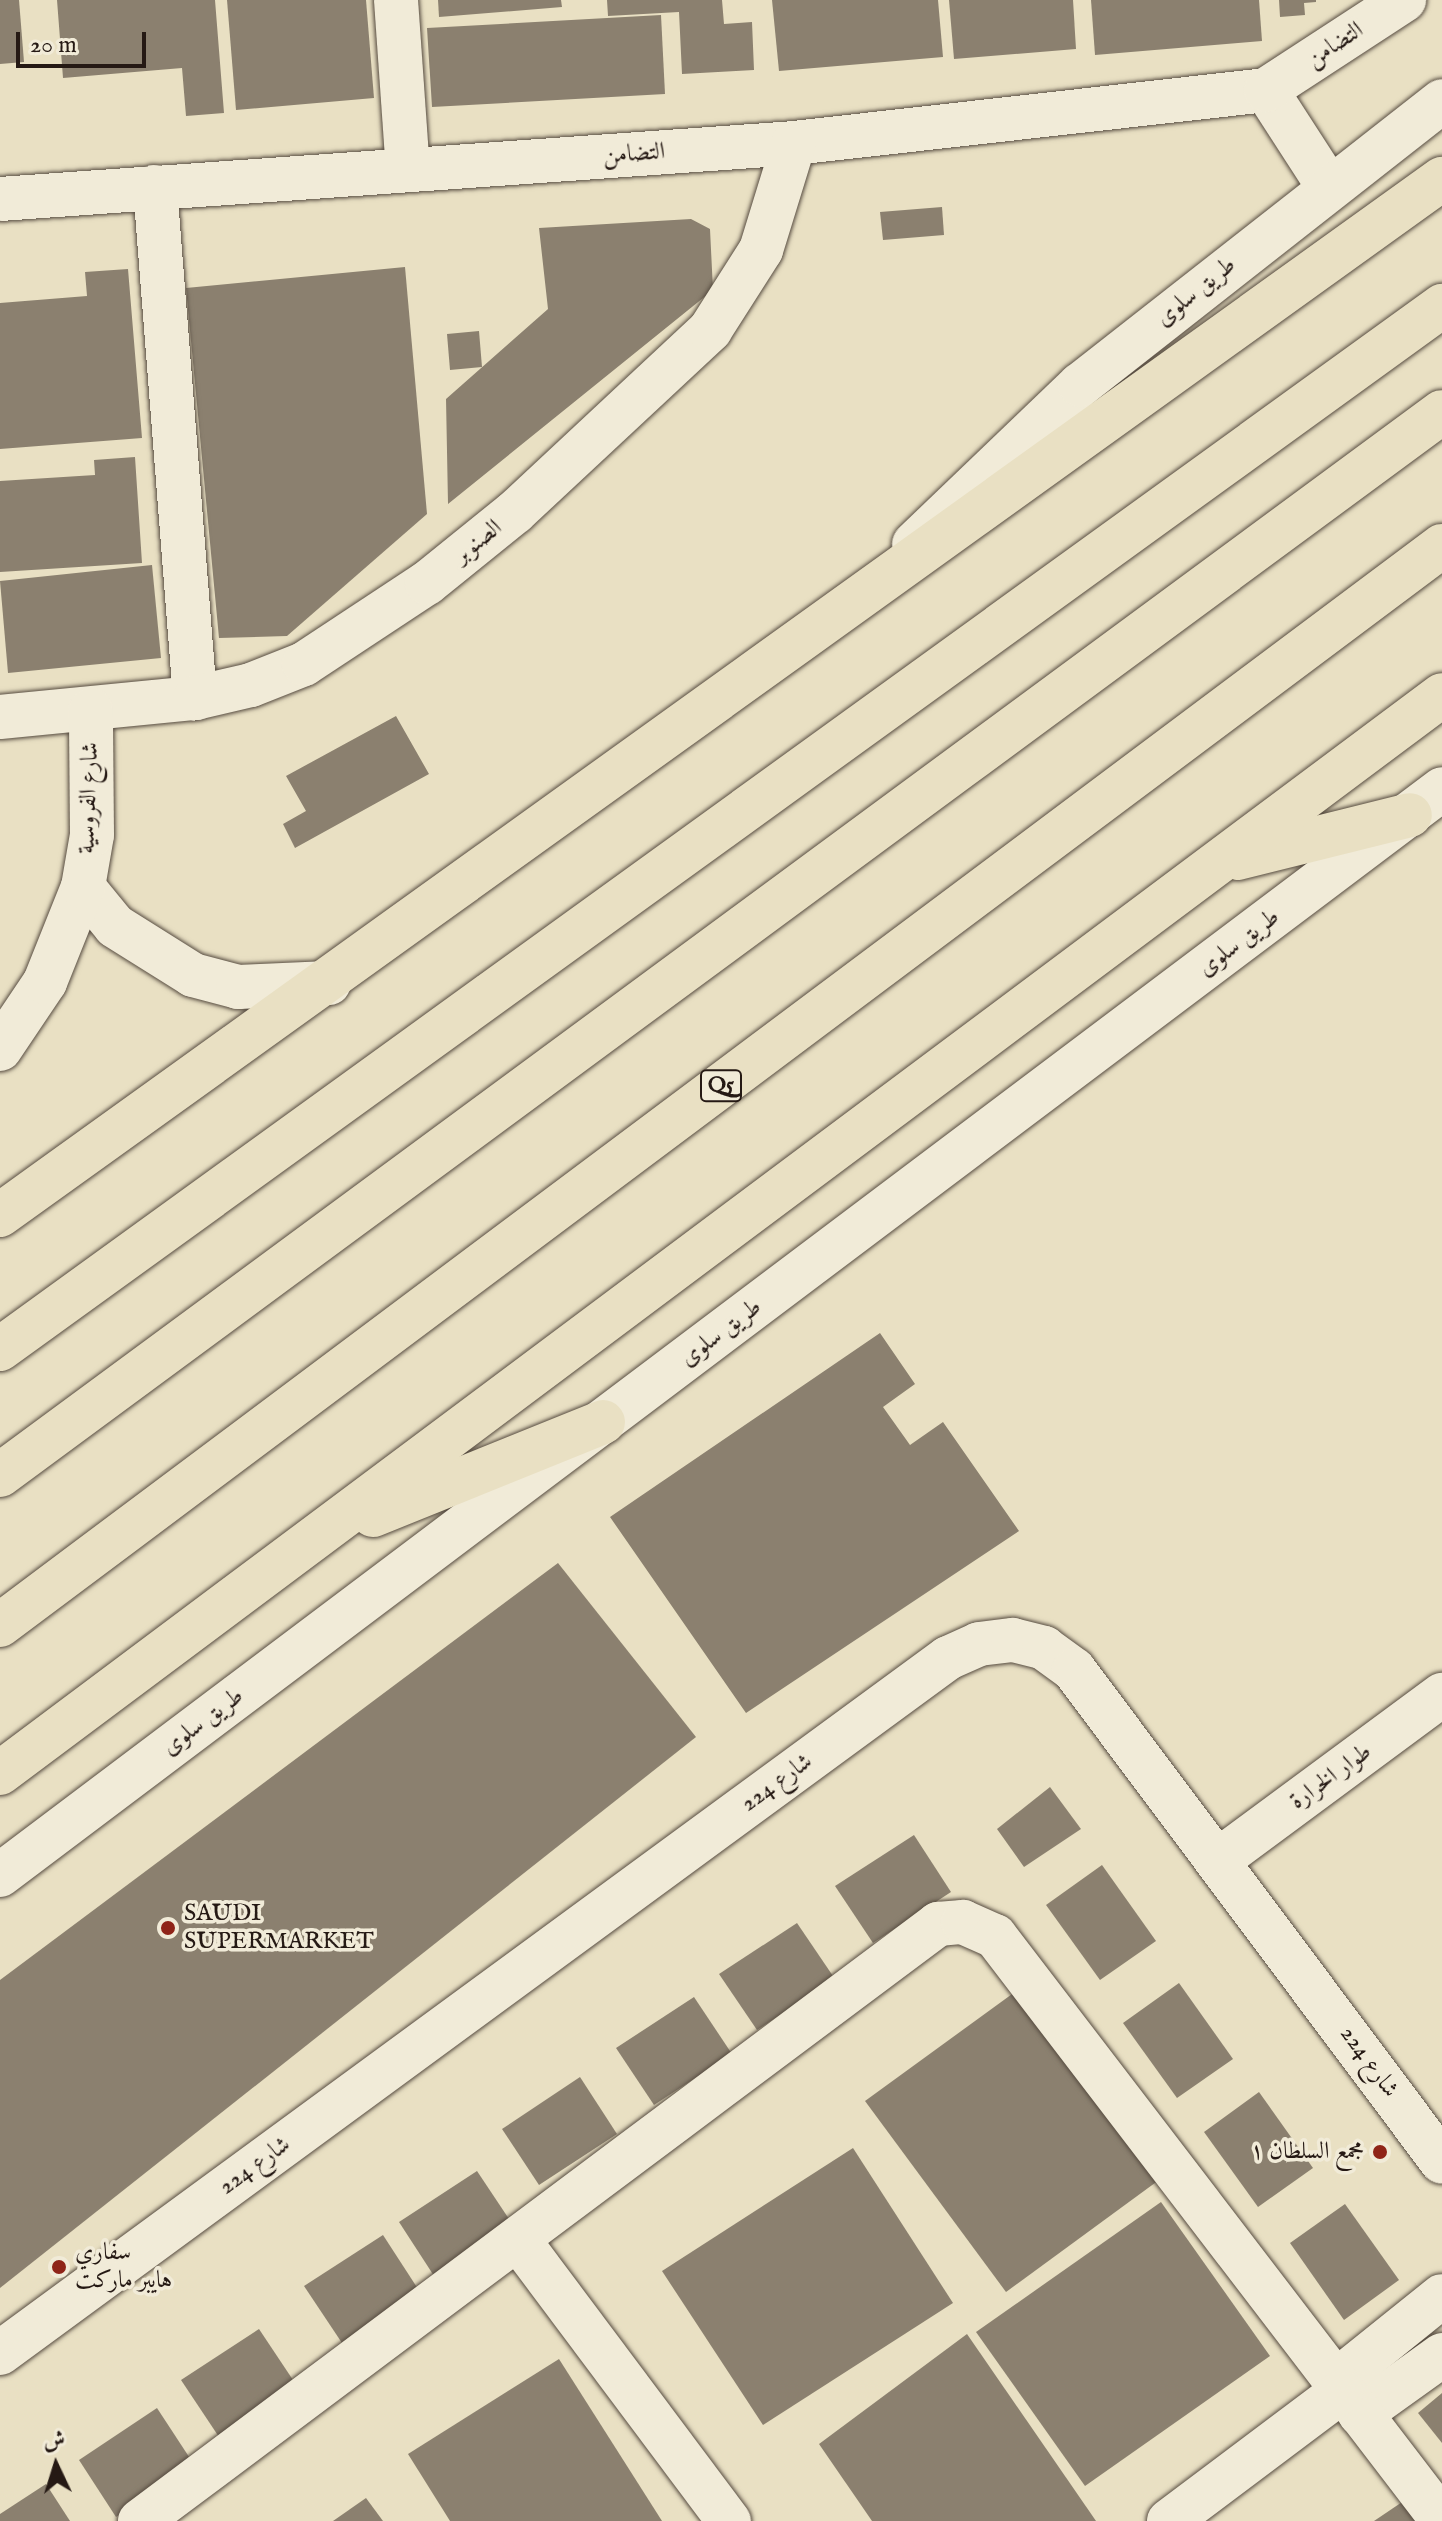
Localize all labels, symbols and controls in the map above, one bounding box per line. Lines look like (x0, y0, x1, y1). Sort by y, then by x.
scale bar (20, 16, 150, 66)
street label: التضامن (1301, 16, 1369, 74)
text: 20 m (30, 30, 77, 61)
street label: التضامن (602, 137, 666, 171)
street label: طريق سلوى (1150, 251, 1242, 333)
street label: الصنوبر (448, 514, 508, 570)
street label: شارع الفروسية (73, 742, 105, 854)
street label: طريق سلوى (1192, 903, 1286, 983)
road number: Q5 (699, 1068, 743, 1104)
street label: طريق سلوى (674, 1293, 768, 1373)
street label: طريق سلوى (156, 1682, 250, 1762)
street label: طوار الخرارة (1284, 1738, 1378, 1816)
street label: شارع 224 (736, 1747, 818, 1819)
place label: SAUDI SUPERMARKET (184, 1900, 374, 1956)
marker: SAUDI SUPERMARKET (159, 1919, 177, 1937)
street label: شارع 224 (1333, 2021, 1405, 2103)
street label: شارع 224 (214, 2130, 296, 2202)
place label: مجمع السلطان ١ (1250, 2138, 1364, 2166)
marker: مجمع السلطان ١ (1371, 2143, 1389, 2161)
place label: سفاري هايبر ماركت (75, 2239, 172, 2295)
marker: سفاري هايبر ماركت (50, 2258, 68, 2276)
north arrow (16, 2425, 96, 2505)
text: ش (42, 2426, 66, 2456)

